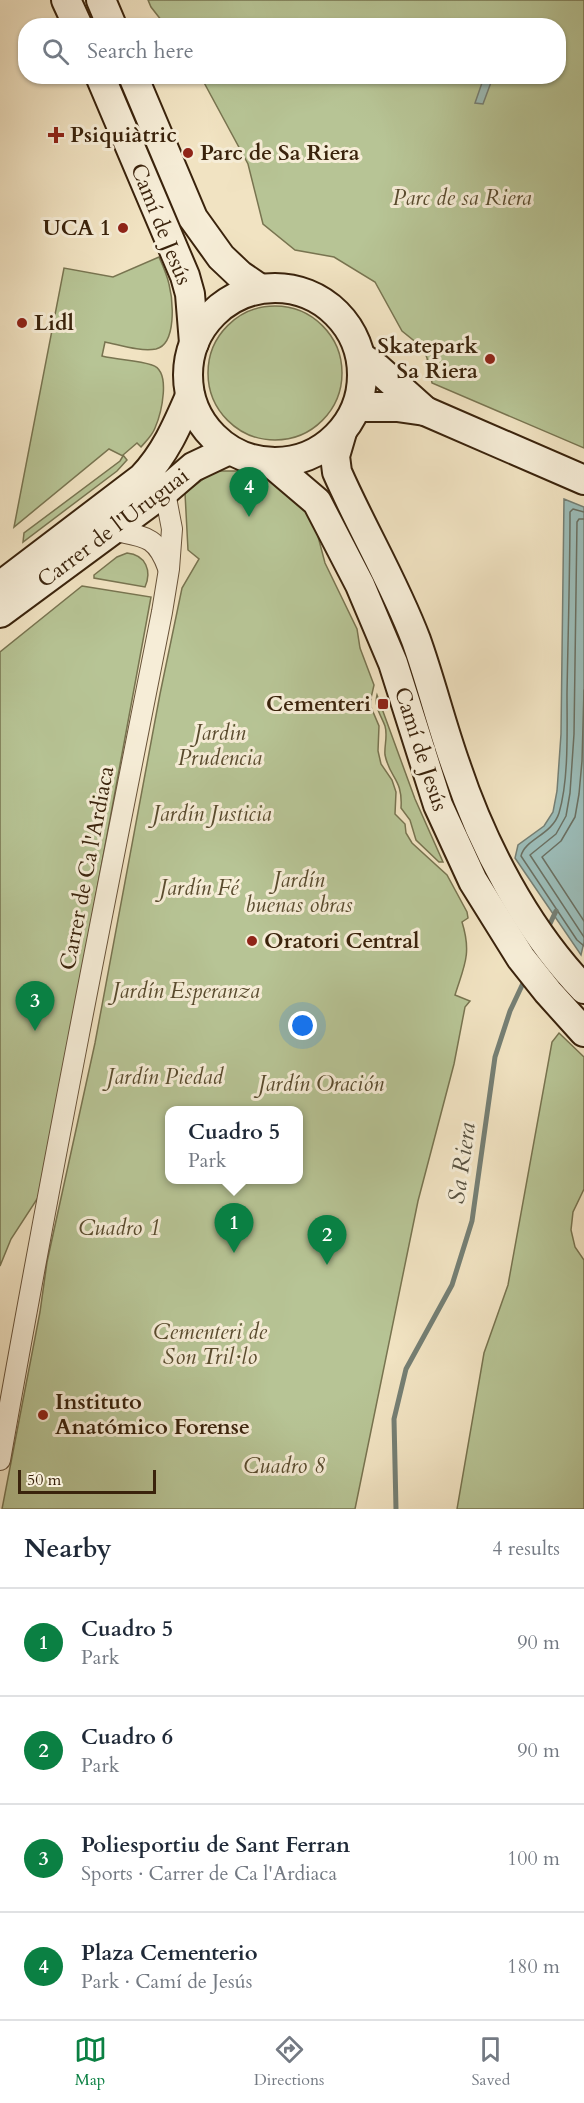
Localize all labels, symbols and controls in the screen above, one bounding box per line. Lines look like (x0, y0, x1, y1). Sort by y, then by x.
search box (18, 18, 566, 84)
icon: search (39, 35, 72, 68)
text: Search here (87, 36, 194, 66)
place label: Psiquiàtric (70, 120, 177, 150)
marker: Psiquiàtric (47, 126, 65, 144)
place label: Parc de Sa Riera (200, 138, 360, 168)
marker: Parc de Sa Riera (181, 146, 195, 160)
street label: Camí de Jesús (123, 159, 199, 289)
park label: Parc de sa Riera (392, 183, 532, 213)
place label: UCA 1 (43, 213, 111, 243)
marker: UCA 1 (116, 221, 130, 235)
place label: Lidl (34, 308, 74, 338)
marker: Lidl (15, 316, 29, 330)
place label: Skatepark Sa Riera (378, 331, 478, 386)
marker: Skatepark Sa Riera (483, 352, 497, 366)
street label: Carrer de l'Uruguai (31, 461, 195, 595)
pin: 4 (230, 468, 268, 517)
street label: Camí de Jesús (387, 683, 455, 815)
place label: Cementeri (266, 689, 371, 719)
marker: Cementeri (376, 697, 390, 711)
park label: Jardin Prudencia (178, 718, 262, 773)
street label: Carrer de Ca l'Ardiaca (52, 763, 122, 973)
park label: Jardín Justicia (147, 799, 272, 829)
park label: Jardín buenas obras (245, 865, 353, 920)
park label: Jardín Fé (155, 873, 240, 903)
place label: Oratori Central (264, 926, 420, 956)
marker: Oratori Central (245, 934, 259, 948)
park label: Jardín Esperanza (107, 976, 260, 1006)
pin: 3 (15, 982, 54, 1031)
your location (288, 1011, 317, 1040)
park label: Jardín Piedad (102, 1062, 225, 1092)
park label: Jardín Oración (253, 1069, 384, 1099)
popup (165, 1106, 303, 1184)
text: Cuadro 5 (188, 1117, 280, 1147)
water label: Sa Riera (440, 1120, 484, 1206)
text: Park (188, 1147, 226, 1174)
pin: 1 (214, 1204, 254, 1253)
park label: Cuadro 1 (78, 1213, 160, 1243)
pin: 2 (308, 1216, 346, 1265)
park label: Cementeri de Son Tril·lo (153, 1317, 267, 1372)
place label: Instituto Anatómico Forense (55, 1387, 250, 1442)
marker: Instituto Anatómico Forense (36, 1408, 50, 1422)
park label: Cuadro 8 (243, 1451, 326, 1481)
scale bar (18, 1467, 156, 1494)
text: 50 m (27, 1469, 61, 1491)
text: Nearby (24, 1531, 112, 1566)
text: 4 results (492, 1535, 560, 1562)
text: Cuadro 5 (81, 1614, 173, 1644)
text: 1 (38, 1629, 49, 1656)
text: 90 m (517, 1629, 560, 1656)
text: Park (81, 1644, 119, 1671)
text: Cuadro 6 (81, 1722, 173, 1752)
text: 2 (38, 1737, 49, 1764)
text: 90 m (517, 1737, 560, 1764)
text: Park (81, 1752, 119, 1779)
text: Poliesportiu de Sant Ferran (81, 1830, 350, 1860)
text: 3 (38, 1845, 49, 1872)
text: 100 m (507, 1845, 560, 1872)
text: Sports · Carrer de Ca l'Ardiaca (81, 1860, 337, 1887)
text: Plaza Cementerio (81, 1938, 258, 1968)
text: 4 (38, 1953, 49, 1980)
text: 180 m (507, 1953, 560, 1980)
text: Park · Camí de Jesús (81, 1968, 252, 1995)
tab: Map (74, 2033, 107, 2091)
tab: Directions (254, 2033, 324, 2091)
tab: Saved (472, 2033, 510, 2091)

